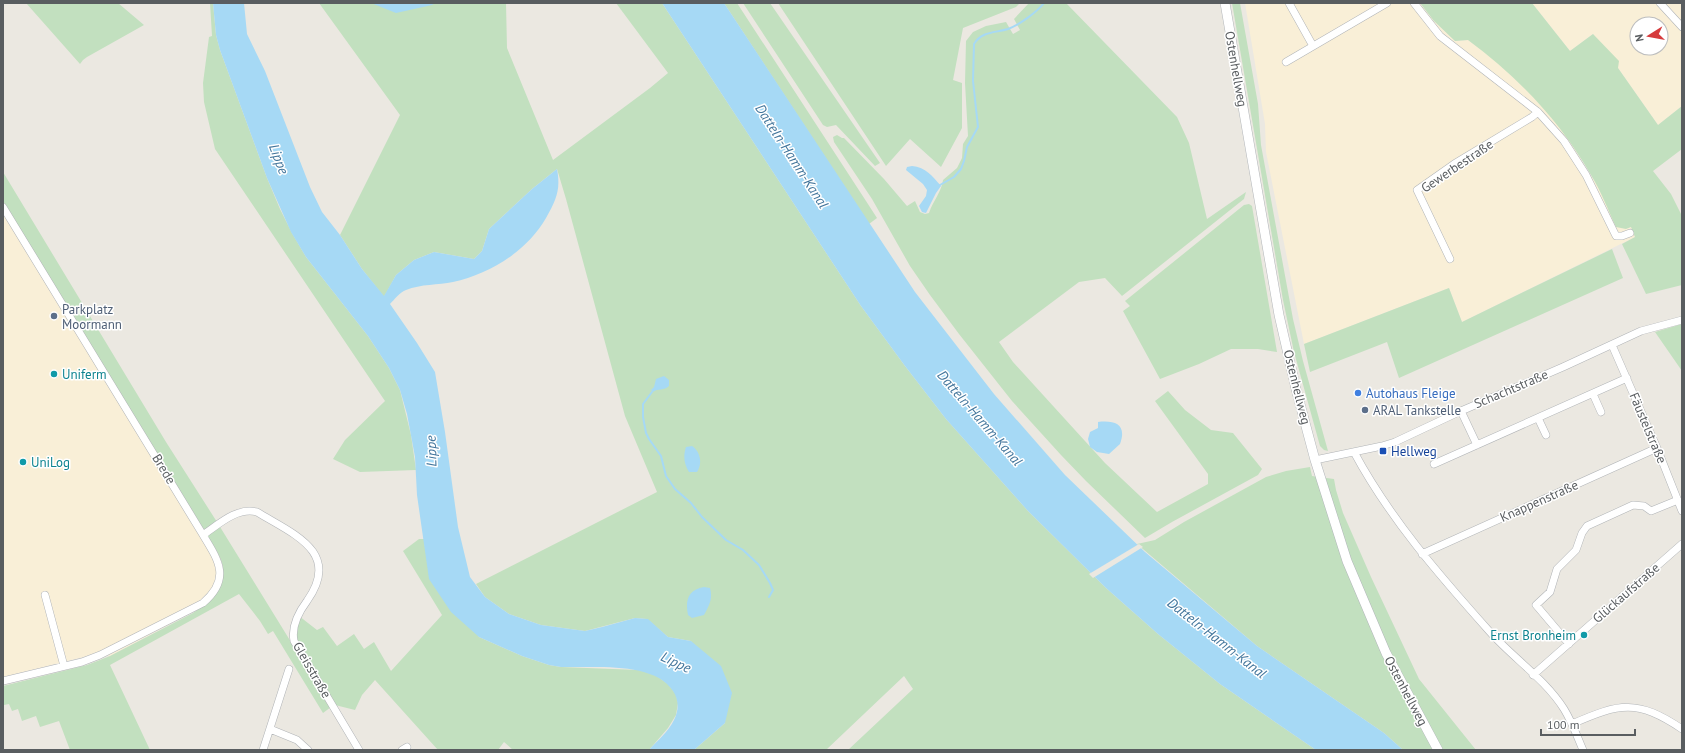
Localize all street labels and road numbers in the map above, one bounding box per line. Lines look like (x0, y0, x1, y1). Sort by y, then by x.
street label: Ostenhellweg (1221, 30, 1251, 108)
street label: Gewerbestraße (1418, 136, 1496, 196)
street label: Ostenhellweg (1279, 348, 1315, 426)
street label: Schachtstraße (1471, 366, 1551, 412)
street label: Fäustelstraße (1625, 390, 1671, 466)
street label: Brede (148, 451, 180, 487)
street label: Knappenstraße (1497, 476, 1581, 526)
street label: Glückaufstraße (1589, 559, 1663, 627)
street label: Gleisstraße (289, 639, 335, 701)
street label: Ostenhellweg (1381, 653, 1431, 729)

